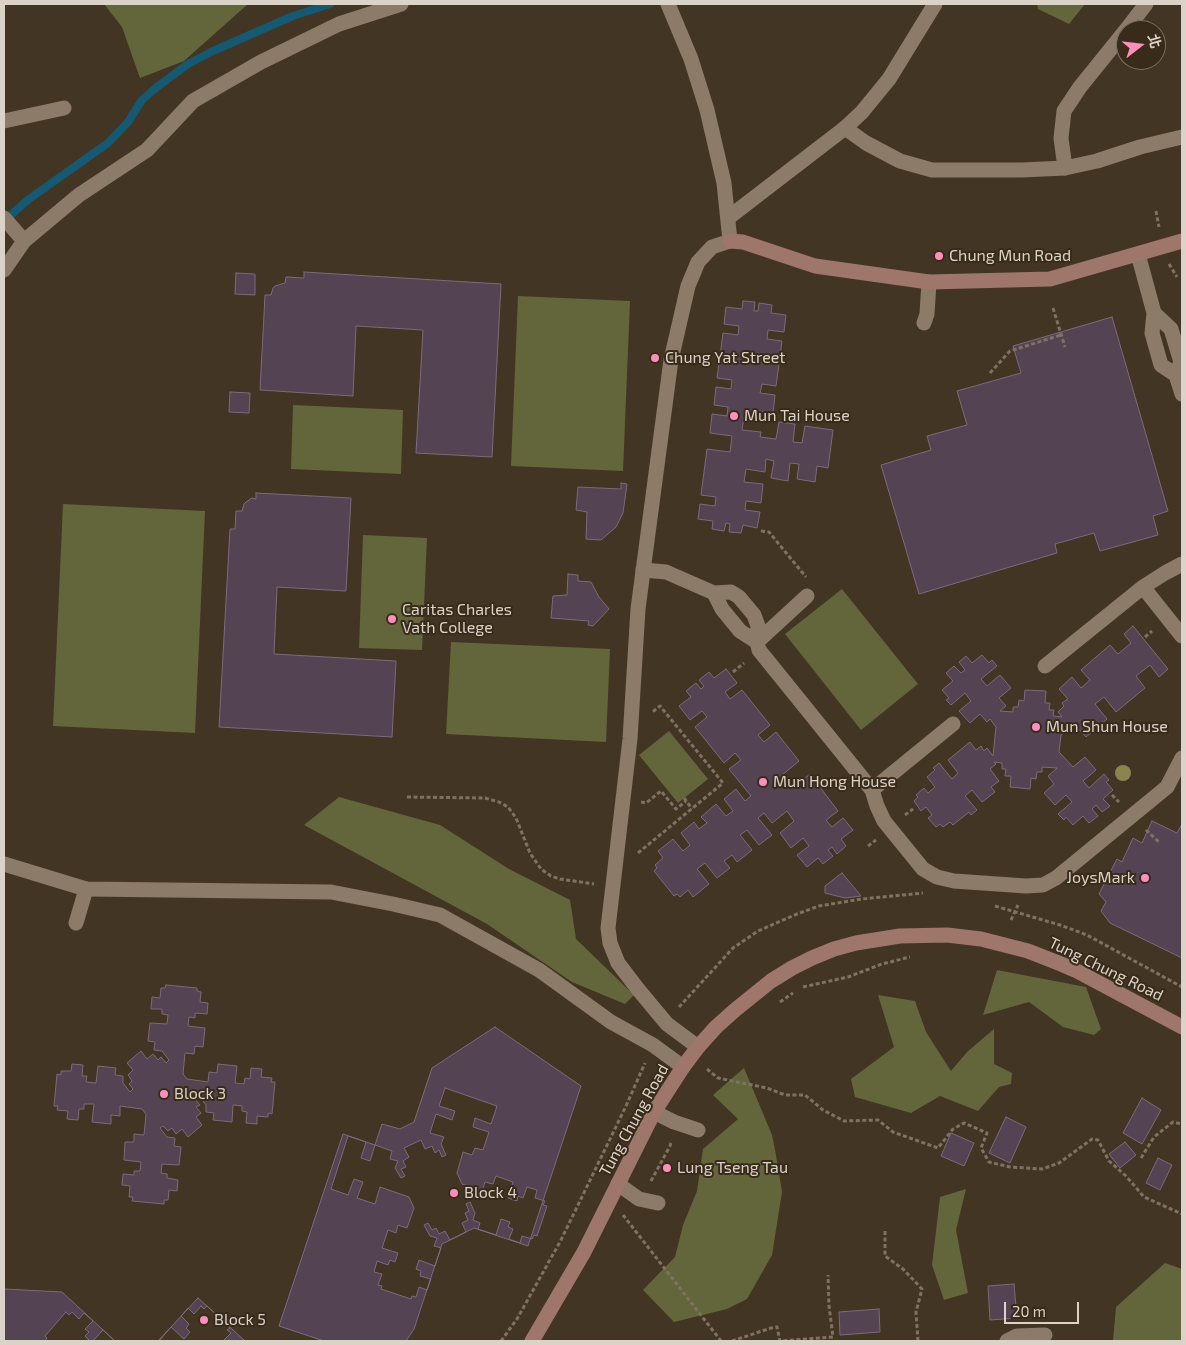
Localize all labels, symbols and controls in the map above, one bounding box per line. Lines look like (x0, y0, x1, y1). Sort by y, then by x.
north arrow (1116, 20, 1166, 70)
text: 北 (1145, 32, 1165, 50)
place label: Chung Mun Road (949, 246, 1071, 266)
marker: Chung Mun Road (933, 250, 945, 262)
place label: Chung Yat Street (665, 348, 785, 368)
marker: Chung Yat Street (649, 352, 661, 364)
place label: Mun Tai House (744, 406, 850, 426)
marker: Mun Tai House (728, 410, 740, 422)
place label: Caritas Charles Vath College (402, 600, 512, 638)
marker: Caritas Charles Vath College (386, 613, 398, 625)
place label: Mun Shun House (1046, 717, 1168, 737)
marker: Mun Shun House (1030, 721, 1042, 733)
place label: Mun Hong House (773, 772, 896, 792)
marker: Mun Hong House (757, 776, 769, 788)
place label: JoysMark (1067, 868, 1135, 888)
marker: JoysMark (1139, 872, 1151, 884)
street label: Tung Chung Road (1046, 933, 1166, 1005)
street label: Tung Chung Road (595, 1061, 673, 1179)
place label: Block 3 (174, 1084, 226, 1104)
marker: Block 3 (158, 1088, 170, 1100)
place label: Lung Tseng Tau (677, 1158, 788, 1178)
marker: Lung Tseng Tau (661, 1162, 673, 1174)
place label: Block 4 (464, 1183, 517, 1203)
marker: Block 4 (448, 1187, 460, 1199)
scale bar (1006, 1292, 1081, 1324)
text: 20 m (1012, 1302, 1046, 1320)
place label: Block 5 (214, 1310, 266, 1330)
marker: Block 5 (198, 1314, 210, 1326)

